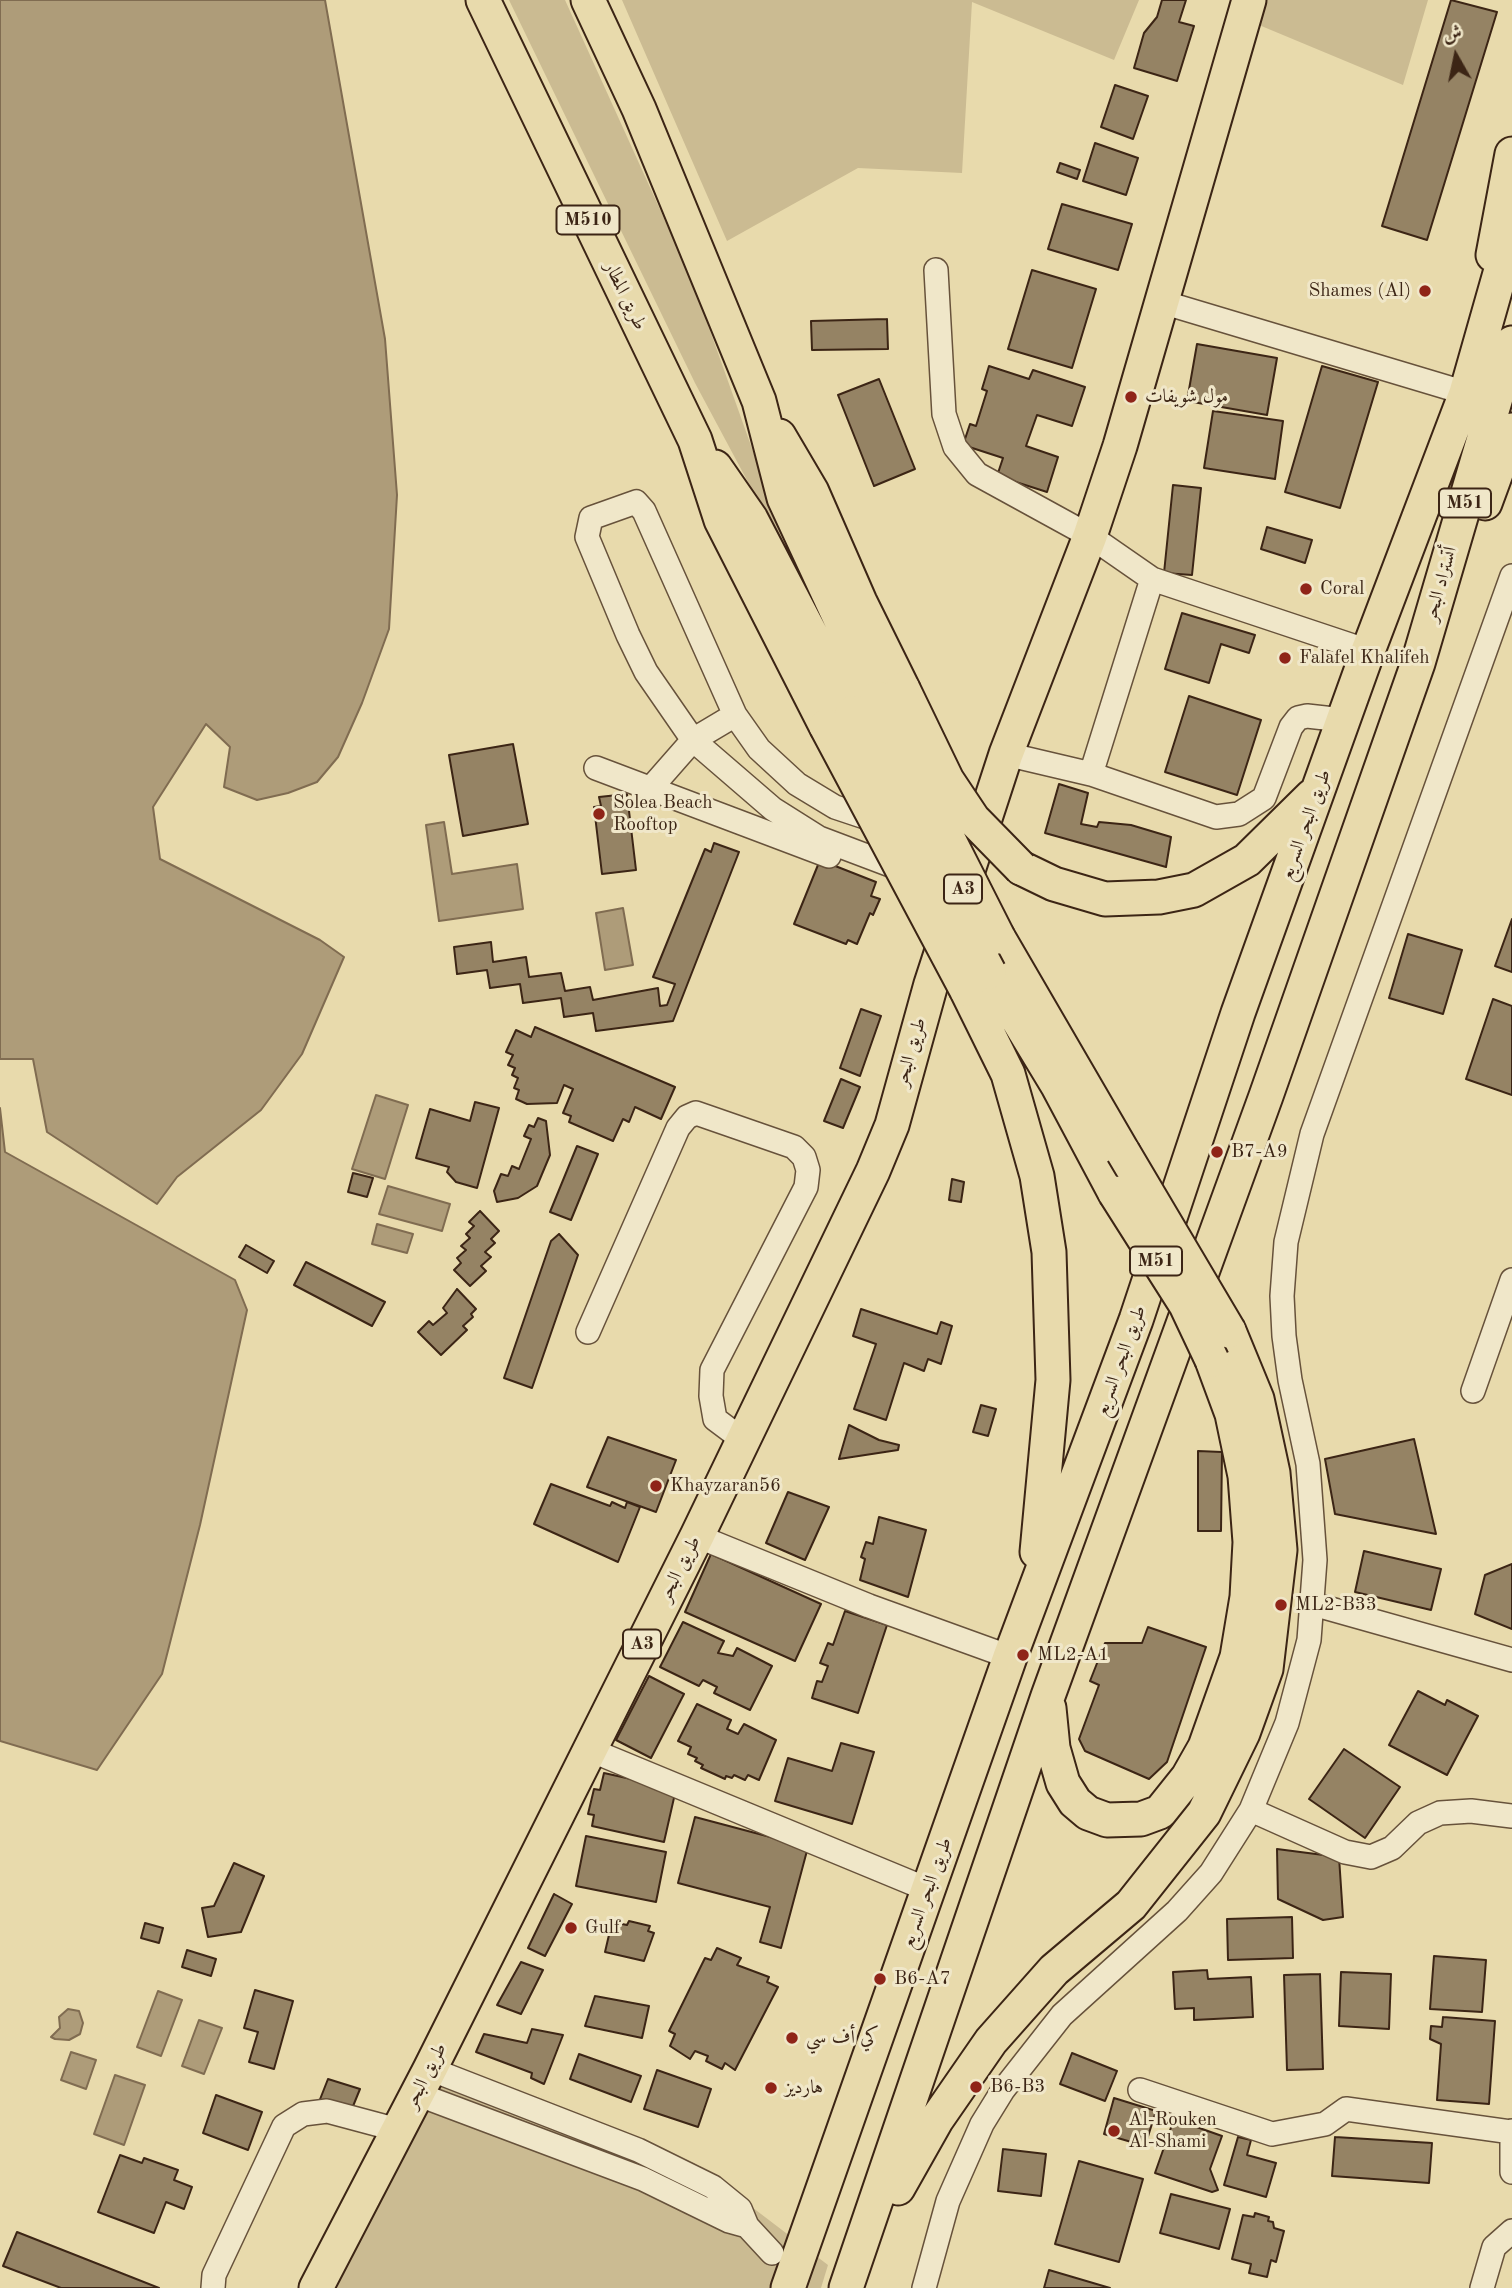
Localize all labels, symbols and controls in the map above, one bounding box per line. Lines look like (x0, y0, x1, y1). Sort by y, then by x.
north arrow (1421, 21, 1491, 91)
text: ش (1442, 24, 1463, 46)
road number: M510 (556, 205, 620, 234)
street label: طريق المطار (599, 258, 651, 334)
place label: Shames (Al) (1308, 280, 1411, 302)
marker: Shames (Al) (1417, 283, 1433, 299)
place label: مول شويفات (1145, 386, 1228, 408)
marker: مول شويفات (1123, 389, 1139, 405)
road number: M51 (1439, 489, 1491, 518)
street label: أتستراد البحر (1419, 544, 1463, 624)
place label: Coral (1320, 578, 1364, 600)
marker: Coral (1298, 581, 1314, 597)
place label: Falafel Khalifeh (1299, 647, 1430, 669)
marker: Falafel Khalifeh (1277, 650, 1293, 666)
street label: طريق البحر السريع (1275, 767, 1337, 883)
place label: Solea Beach Rooftop (613, 792, 713, 836)
marker: Solea Beach Rooftop (591, 806, 607, 822)
road number: A3 (944, 874, 982, 904)
street label: طريق البحر (890, 1015, 932, 1089)
place label: B7-A9 (1231, 1141, 1288, 1163)
marker: B7-A9 (1209, 1144, 1225, 1160)
road number: M51 (1130, 1246, 1182, 1276)
street label: طريق البحر السريع (1090, 1303, 1152, 1419)
place label: Khayzaran56 (670, 1475, 781, 1497)
marker: Khayzaran56 (648, 1478, 664, 1494)
street label: طريق البحر (654, 1533, 706, 1605)
place label: ML2-B33 (1295, 1594, 1377, 1616)
marker: ML2-B33 (1273, 1597, 1289, 1613)
road number: A3 (623, 1630, 661, 1658)
place label: ML2-A1 (1037, 1644, 1109, 1666)
marker: ML2-A1 (1015, 1647, 1031, 1663)
street label: طريق البحر السريع (896, 1835, 958, 1951)
place label: Gulf (585, 1917, 620, 1939)
marker: Gulf (563, 1920, 579, 1936)
place label: B6-A7 (894, 1968, 951, 1990)
marker: B6-A7 (872, 1971, 888, 1987)
place label: كي أف سي (806, 2027, 879, 2049)
marker: كي أف سي (784, 2030, 800, 2046)
street label: طريق البحر (400, 2040, 452, 2112)
place label: B6-B3 (990, 2076, 1045, 2098)
place label: هارديز (785, 2077, 823, 2099)
marker: B6-B3 (968, 2079, 984, 2095)
marker: هارديز (763, 2080, 779, 2096)
place label: Al-Rouken Al-Shami (1128, 2109, 1217, 2153)
marker: Al-Rouken Al-Shami (1106, 2123, 1122, 2139)

